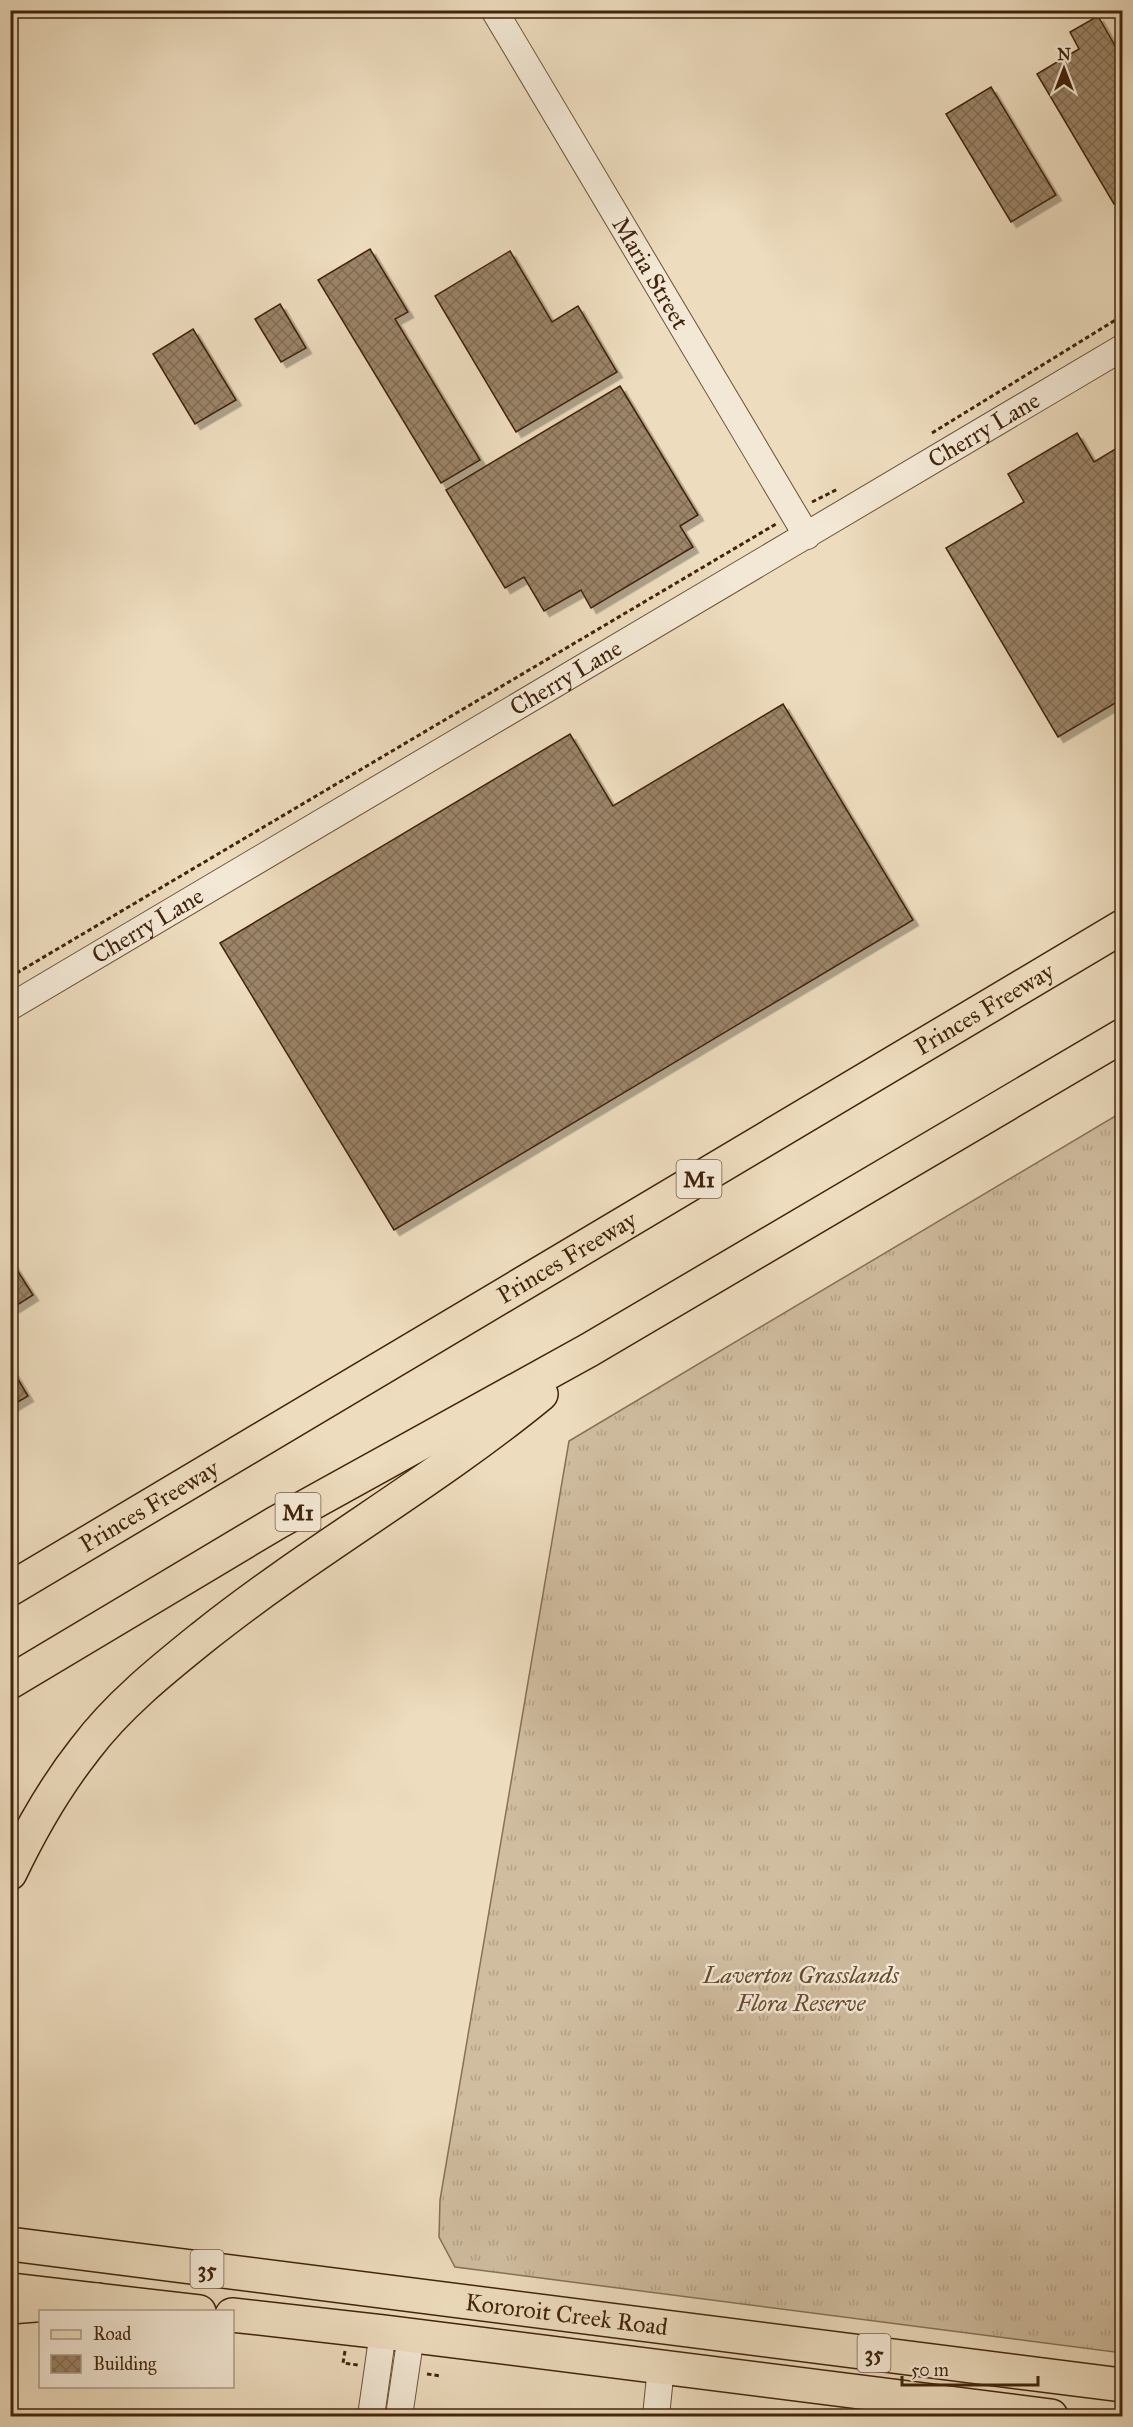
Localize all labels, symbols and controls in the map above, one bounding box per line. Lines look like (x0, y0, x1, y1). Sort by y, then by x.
north arrow (1034, 39, 1094, 99)
text: N (1057, 45, 1071, 64)
street label: Maria Street (606, 211, 696, 335)
street label: Cherry Lane (922, 385, 1045, 475)
street label: Cherry Lane (504, 633, 627, 722)
street label: Cherry Lane (86, 881, 209, 970)
street label: Princes Freeway (909, 955, 1060, 1062)
road number: M1 (676, 1160, 722, 1198)
street label: Princes Freeway (492, 1204, 643, 1311)
street label: Princes Freeway (74, 1453, 225, 1559)
road number: M1 (276, 1493, 320, 1531)
park label: Laverton Grasslands Flora Reserve (702, 1960, 900, 2018)
road number: 35 (190, 2250, 224, 2288)
street label: Kororoit Creek Road (464, 2287, 670, 2342)
legend (39, 2310, 234, 2388)
text: Road (93, 2323, 131, 2345)
road number: 35 (858, 2334, 890, 2372)
scale bar (902, 2349, 1038, 2387)
text: Building (93, 2353, 157, 2376)
text: 50 m (911, 2359, 949, 2381)

